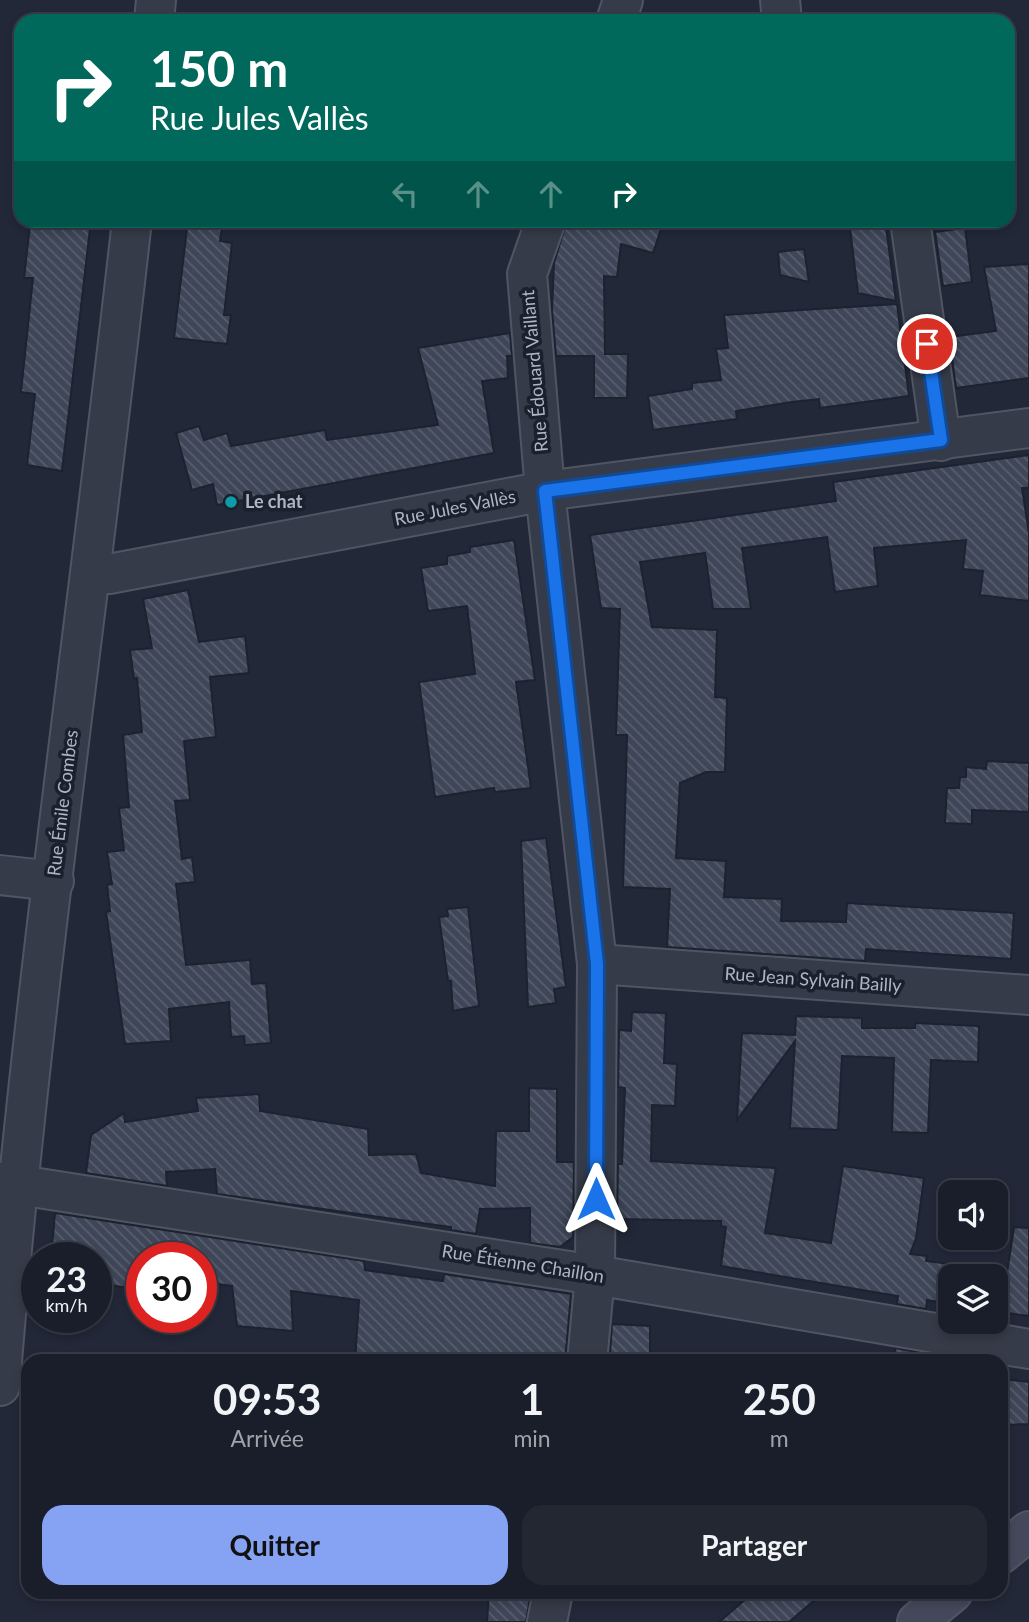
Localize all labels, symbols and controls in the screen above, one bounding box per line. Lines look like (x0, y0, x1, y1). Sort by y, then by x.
text: 150 m (150, 39, 288, 97)
icon: right (35, 42, 126, 133)
text: Rue Jules Vallès (150, 98, 369, 137)
icon: left (386, 175, 424, 213)
icon: ahead (459, 175, 497, 213)
icon: ahead (532, 175, 570, 213)
icon: right (605, 175, 643, 213)
street label: Rue Édouard Vaillant (516, 289, 552, 453)
pin (897, 314, 957, 374)
icon: arrive (908, 325, 946, 363)
street label: Rue Jules Vallès (392, 484, 517, 530)
place label: Le chat (245, 490, 303, 512)
marker: Le chat (223, 494, 239, 510)
street label: Rue Émile Combes (42, 728, 82, 877)
street label: Rue Jean Sylvain Bailly (724, 962, 903, 996)
position arrow (559, 1162, 633, 1236)
map controls (938, 1180, 1008, 1334)
button: sound (938, 1180, 1008, 1250)
street label: Rue Étienne Chaillon (440, 1239, 606, 1287)
speed limit sign: 30 (126, 1242, 217, 1333)
text: 23 (46, 1257, 87, 1299)
button: layers (938, 1264, 1008, 1334)
text: km/h (45, 1294, 88, 1316)
text: 09:53 (213, 1374, 321, 1424)
text: 1 (520, 1374, 544, 1424)
text: 250 (743, 1374, 816, 1424)
text: Arrivée (230, 1424, 304, 1452)
text: min (513, 1424, 551, 1452)
text: m (770, 1424, 789, 1452)
button: Quitter (42, 1505, 508, 1585)
button: Partager (522, 1505, 987, 1585)

